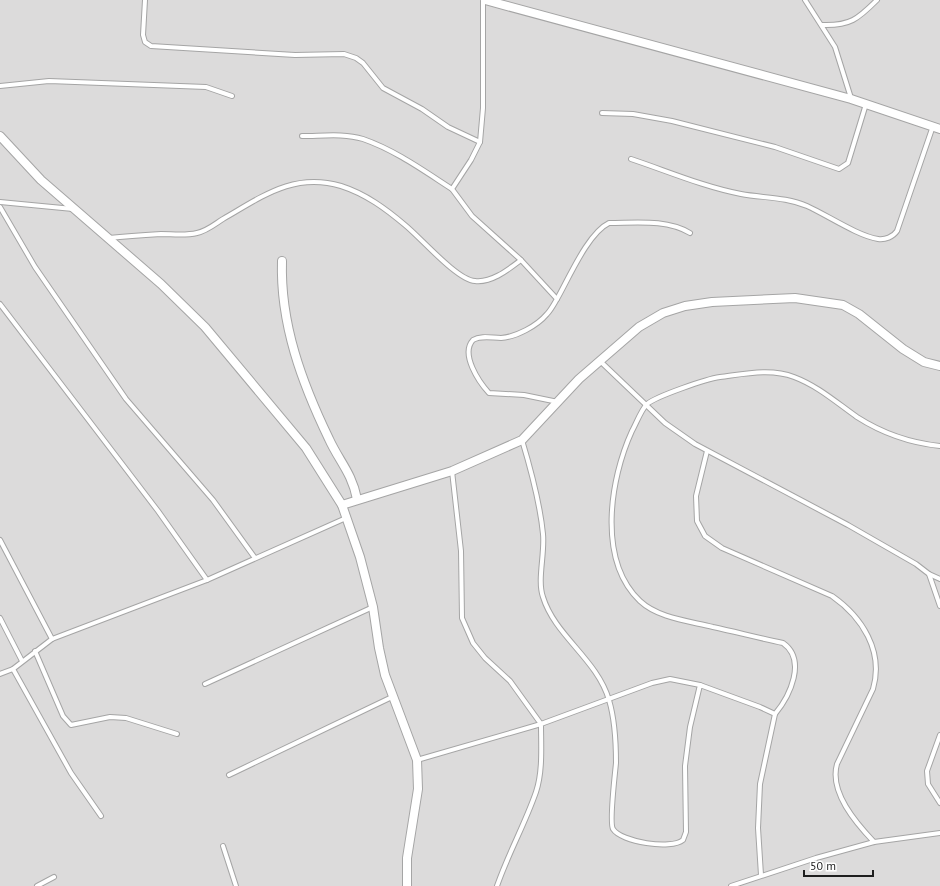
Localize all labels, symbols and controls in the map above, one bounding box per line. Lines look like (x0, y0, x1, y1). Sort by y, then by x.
scale bar (804, 852, 873, 878)
text: 50 m (810, 858, 836, 873)

